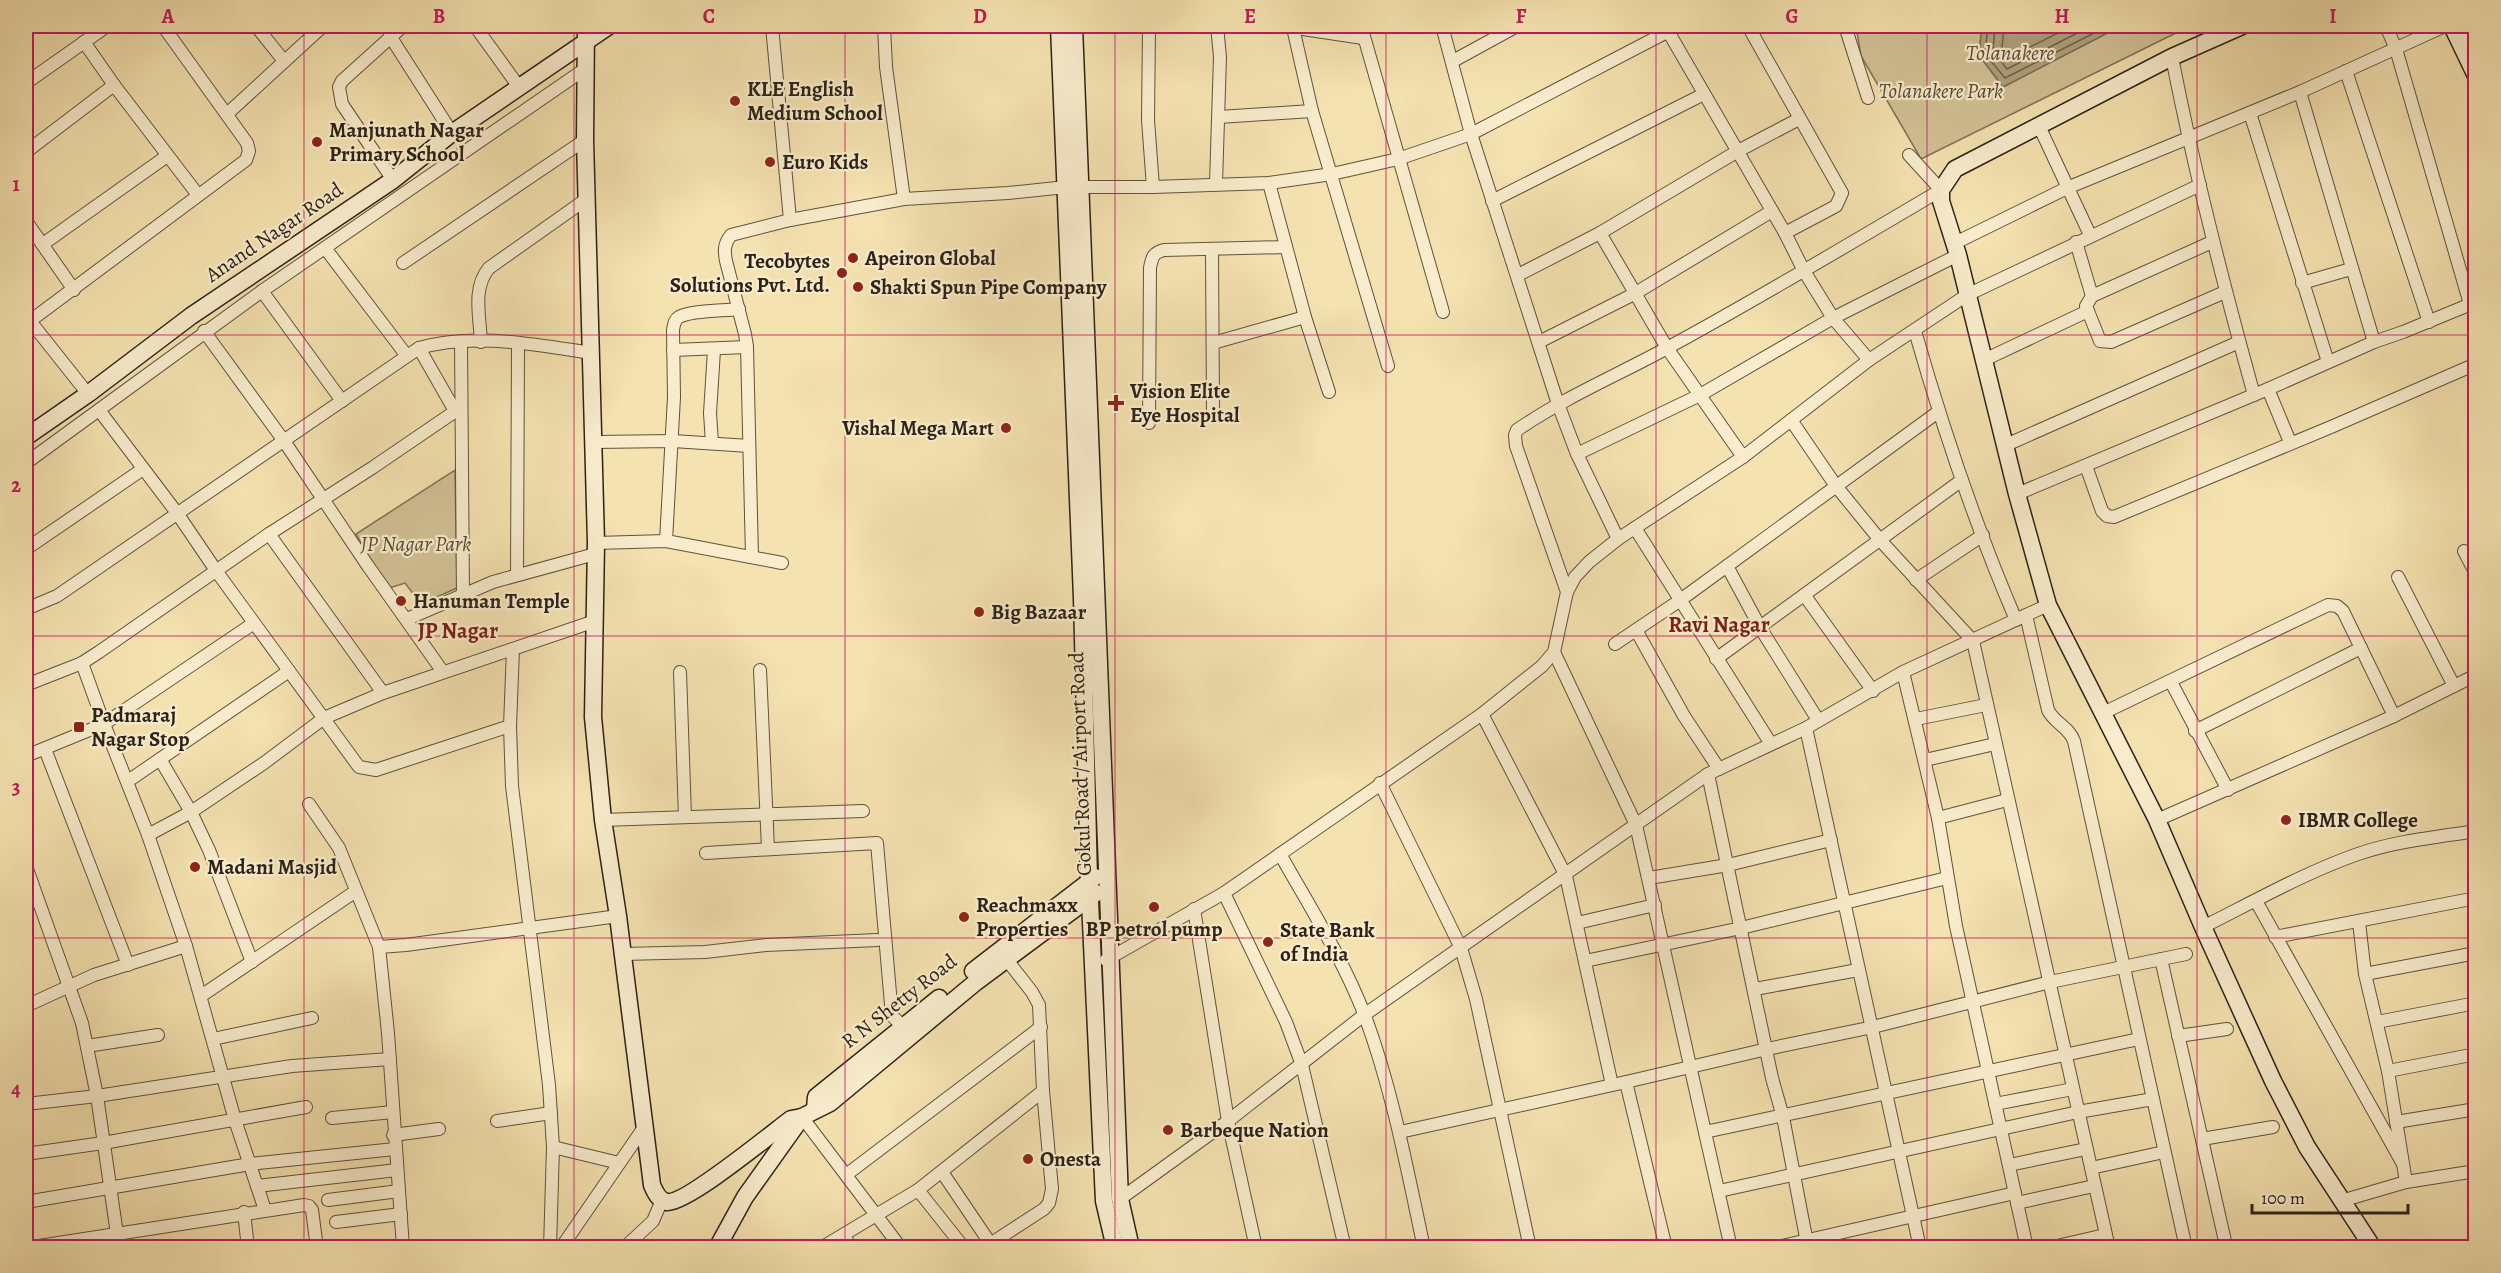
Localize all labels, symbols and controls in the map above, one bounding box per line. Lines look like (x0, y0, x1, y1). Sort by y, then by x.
text: A (161, 3, 175, 30)
text: B (433, 3, 445, 30)
text: C (703, 3, 715, 30)
text: D (973, 3, 987, 30)
text: E (1244, 3, 1256, 30)
text: F (1516, 3, 1527, 30)
text: G (1785, 3, 1799, 30)
text: H (2055, 3, 2070, 30)
text: I (2329, 3, 2337, 30)
water label: Tolanakere (1966, 38, 2054, 68)
place label: KLE English Medium School (747, 75, 883, 127)
park label: Tolanakere Park (1879, 77, 2003, 105)
marker: KLE English Medium School (728, 94, 742, 108)
place label: Manjunath Nagar Primary School (329, 116, 484, 168)
marker: Manjunath Nagar Primary School (310, 135, 324, 149)
place label: Euro Kids (782, 148, 868, 176)
marker: Euro Kids (763, 155, 777, 169)
text: 1 (12, 171, 20, 198)
street label: Anand Nagar Road (199, 175, 349, 289)
place label: Apeiron Global (864, 244, 996, 272)
place label: Tecobytes Solutions Pvt. Ltd. (670, 247, 830, 299)
marker: Apeiron Global (846, 251, 860, 265)
marker: Tecobytes Solutions Pvt. Ltd. (835, 266, 849, 280)
place label: Shakti Spun Pipe Company (870, 273, 1108, 301)
marker: Shakti Spun Pipe Company (851, 280, 865, 294)
place label: Vision Elite Eye Hospital (1129, 377, 1240, 429)
marker: Vision Elite Eye Hospital (1107, 394, 1125, 412)
place label: Vishal Mega Mart (841, 414, 994, 442)
marker: Vishal Mega Mart (999, 421, 1013, 435)
text: 2 (11, 472, 21, 499)
park label: JP Nagar Park (360, 530, 471, 558)
place label: Hanuman Temple (413, 587, 570, 615)
marker: Hanuman Temple (394, 594, 408, 608)
place label: Big Bazaar (991, 598, 1087, 626)
marker: Big Bazaar (972, 605, 986, 619)
district label: Ravi Nagar (1668, 610, 1770, 640)
district label: JP Nagar (418, 616, 498, 646)
street label: Gokul Road / Airport Road (1062, 651, 1098, 877)
place label: Padmaraj Nagar Stop (91, 701, 189, 753)
marker: Padmaraj Nagar Stop (72, 720, 86, 734)
text: 3 (12, 774, 20, 801)
place label: IBMR College (2298, 806, 2418, 834)
marker: IBMR College (2279, 813, 2293, 827)
place label: Madani Masjid (207, 853, 338, 881)
marker: Madani Masjid (188, 860, 202, 874)
place label: Reachmaxx Properties (976, 891, 1078, 943)
marker: BP petrol pump (1147, 900, 1161, 914)
marker: Reachmaxx Properties (957, 910, 971, 924)
place label: BP petrol pump (1086, 915, 1222, 943)
place label: State Bank of India (1280, 916, 1375, 968)
marker: State Bank of India (1261, 935, 1275, 949)
street label: R N Shetty Road (836, 947, 963, 1055)
text: 4 (11, 1076, 21, 1103)
place label: Barbeque Nation (1180, 1116, 1329, 1144)
marker: Barbeque Nation (1161, 1123, 1175, 1137)
place label: Onesta (1040, 1145, 1102, 1173)
marker: Onesta (1021, 1152, 1035, 1166)
scale bar (2252, 1177, 2408, 1215)
text: 100 m (2261, 1186, 2305, 1210)

